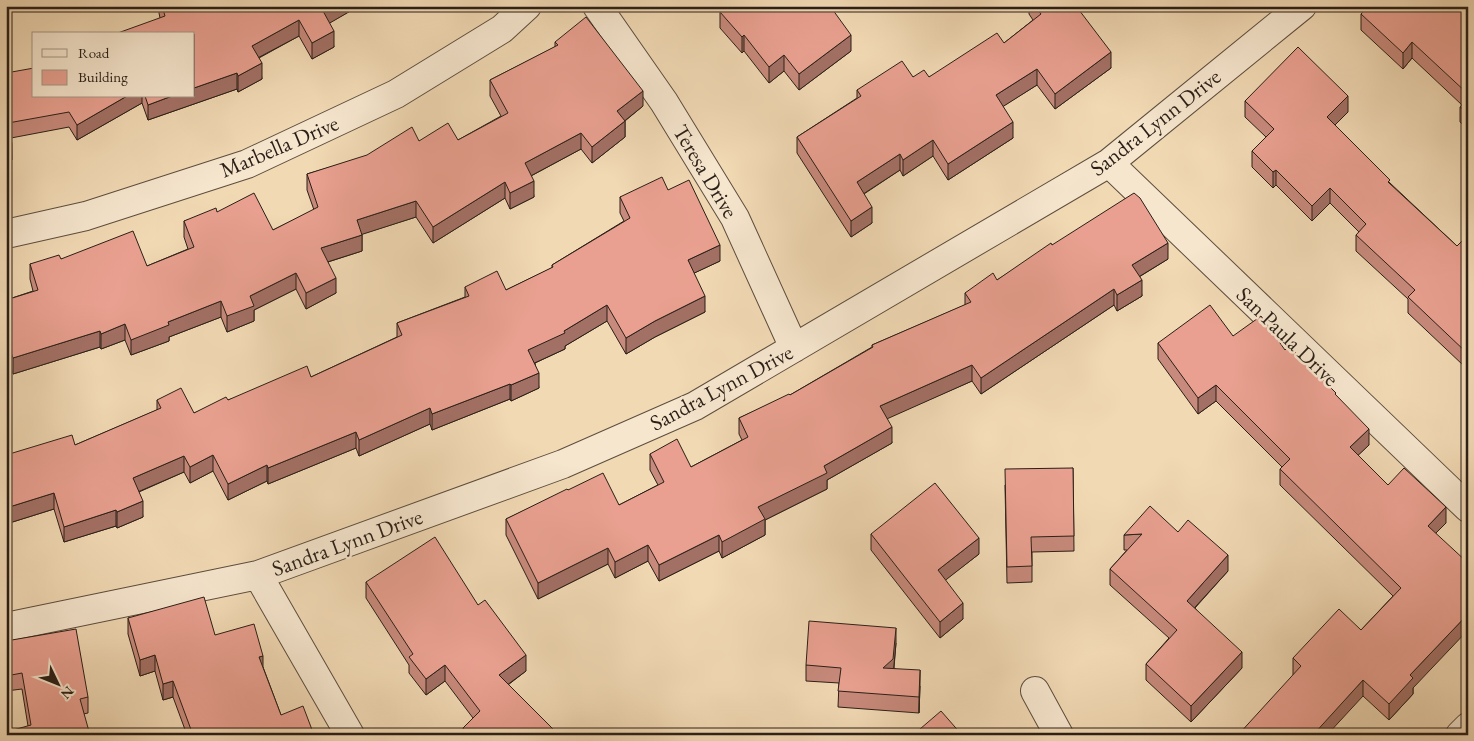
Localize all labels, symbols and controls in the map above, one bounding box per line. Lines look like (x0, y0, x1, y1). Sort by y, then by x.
legend (32, 32, 195, 98)
text: Road (78, 43, 110, 62)
street label: Sandra Lynn Drive (1084, 62, 1227, 183)
text: Building (78, 67, 128, 86)
street label: Marbella Drive (215, 108, 343, 184)
street label: Teresa Drive (666, 119, 745, 224)
street label: San Paula Drive (1230, 280, 1345, 393)
street label: Sandra Lynn Drive (645, 337, 798, 437)
street label: Sandra Lynn Drive (268, 502, 427, 583)
north arrow (32, 658, 82, 708)
text: N (57, 683, 78, 704)

